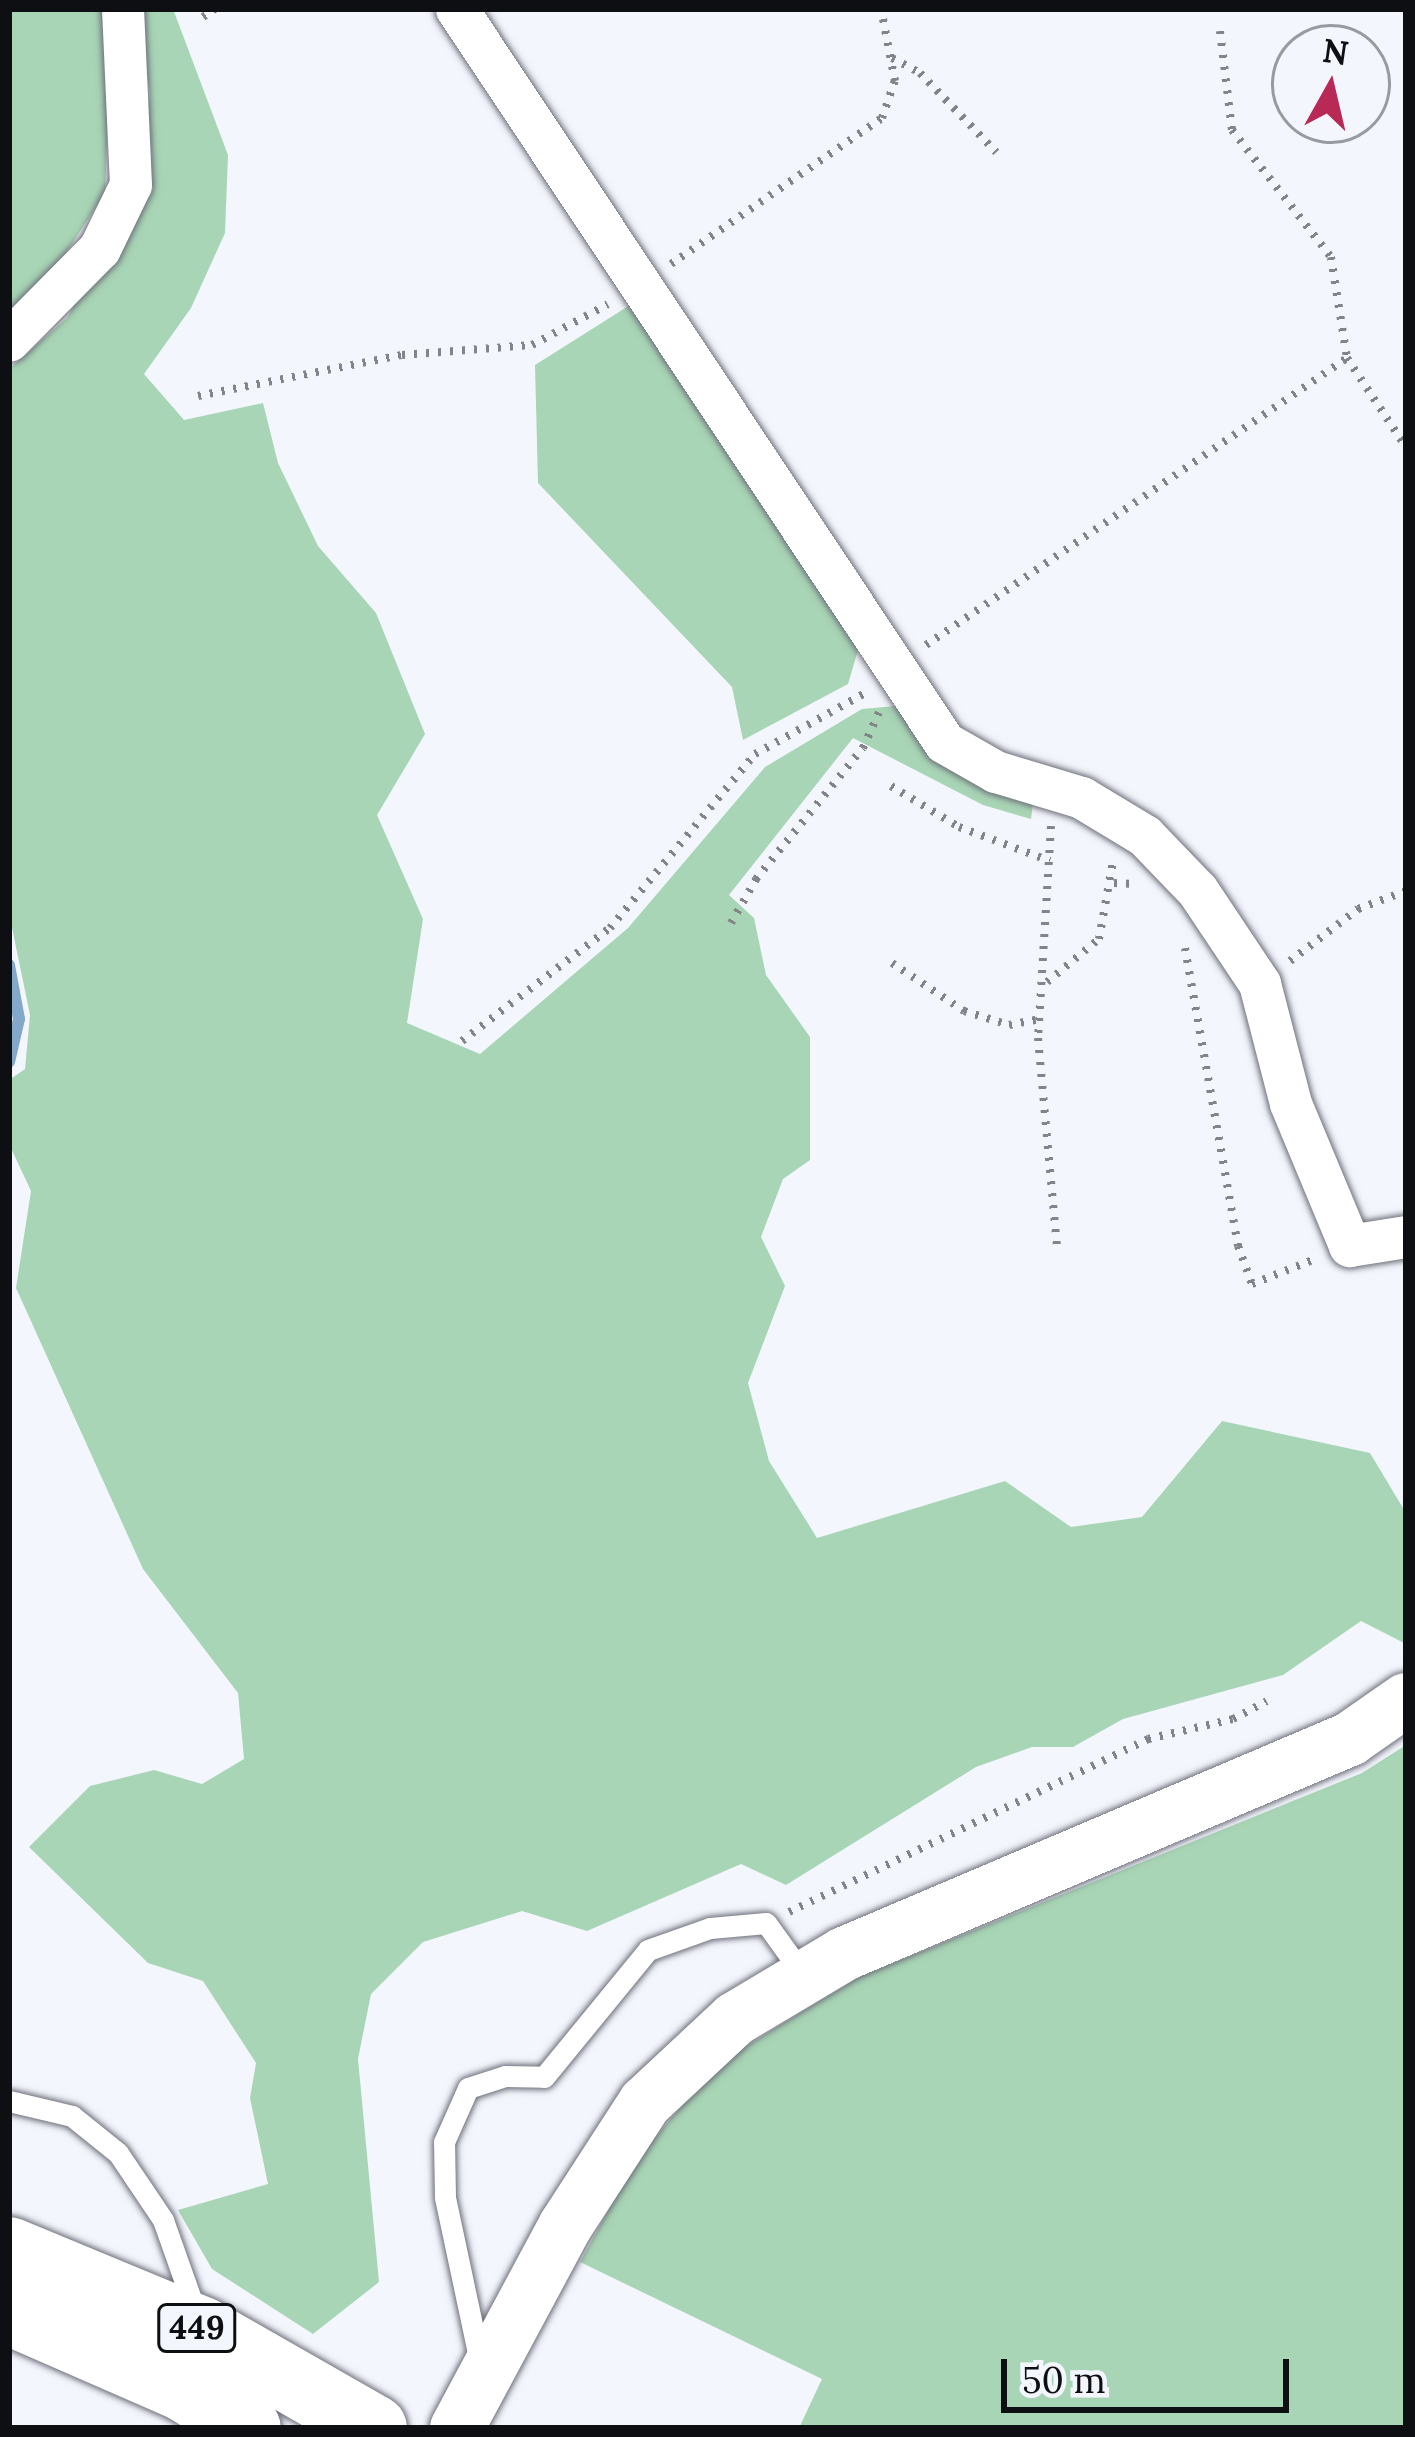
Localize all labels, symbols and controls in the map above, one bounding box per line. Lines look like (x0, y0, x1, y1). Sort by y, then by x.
north arrow (1271, 24, 1391, 144)
text: N (1320, 29, 1351, 74)
road number: 449 (155, 2301, 239, 2355)
scale bar (1007, 2335, 1295, 2409)
text: 50 m (1022, 2357, 1106, 2403)

